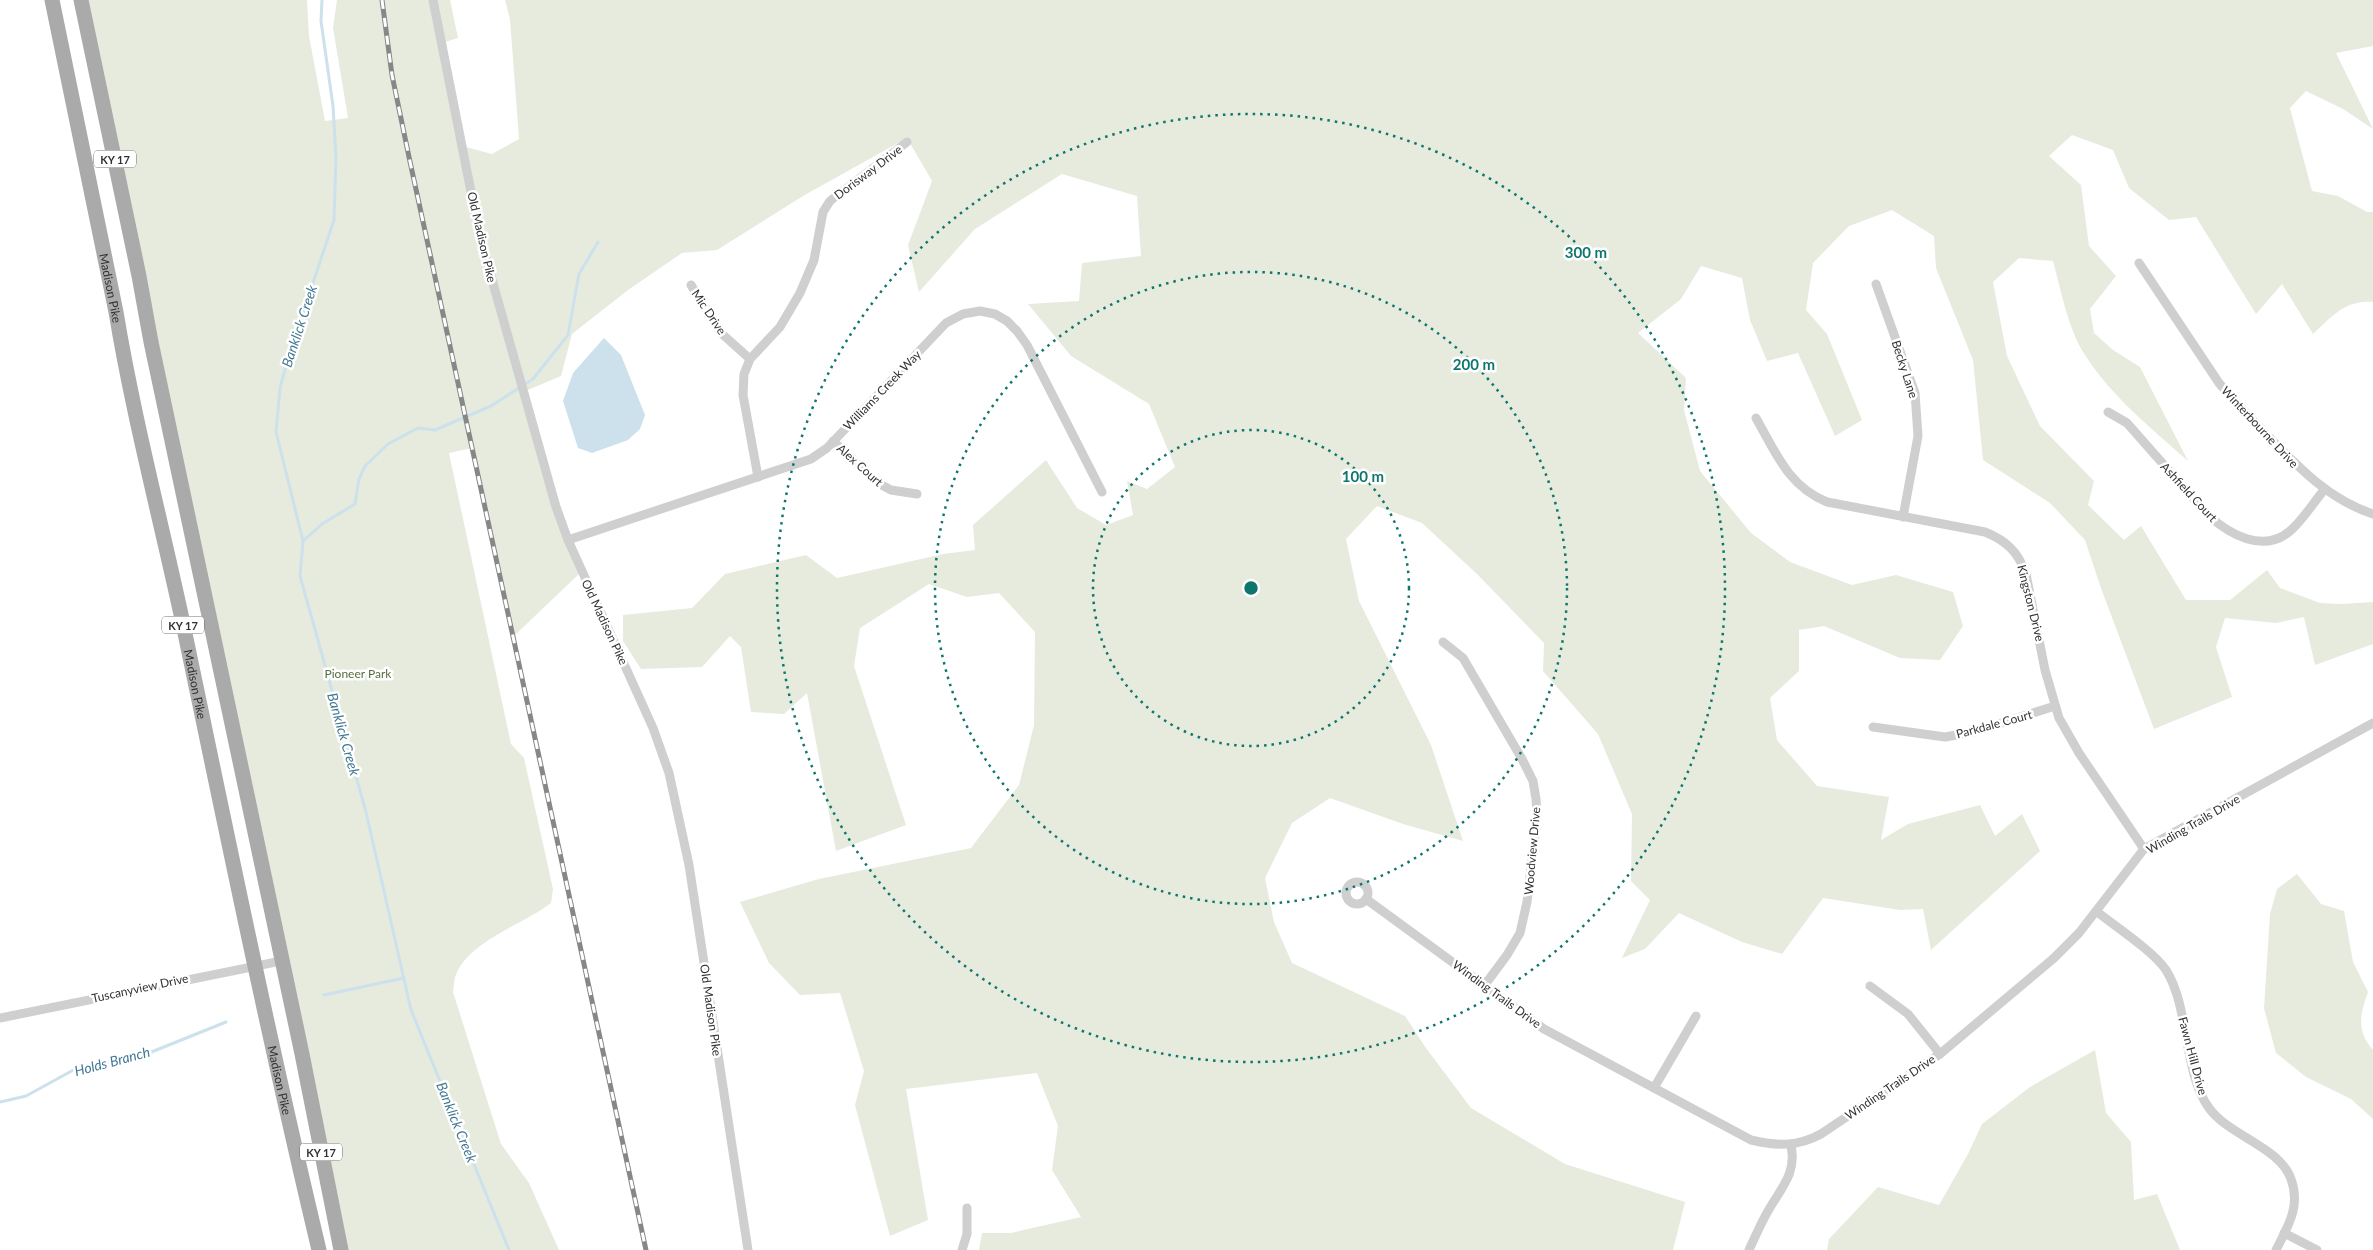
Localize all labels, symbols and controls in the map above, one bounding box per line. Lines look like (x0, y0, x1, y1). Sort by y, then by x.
street label: Dorisway Drive (831, 142, 905, 202)
road number: KY 17 (94, 150, 136, 168)
street label: Old Madison Pike (464, 190, 500, 284)
text: 300 m (1565, 243, 1607, 261)
street label: Madison Pike (97, 252, 125, 324)
water label: Banklick Creek (278, 282, 320, 369)
street label: Mic Drive (688, 287, 730, 337)
street label: Becky Lane (1889, 338, 1921, 400)
street label: Williams Creek Way (840, 346, 925, 433)
text: 200 m (1453, 355, 1495, 373)
street label: Winterbourne Drive (2218, 383, 2302, 471)
street label: Alex Court (834, 441, 886, 490)
street label: Ashfield Court (2158, 459, 2221, 525)
text: 100 m (1342, 467, 1384, 485)
street label: Kingston Drive (2014, 563, 2048, 643)
street label: Old Madison Pike (579, 577, 631, 667)
centre of rings (1242, 579, 1260, 597)
road number: KY 17 (162, 616, 204, 634)
street label: Madison Pike (181, 648, 210, 720)
park label: Pioneer Park (325, 666, 392, 681)
water label: Banklick Creek (324, 691, 364, 778)
street label: Parkdale Court (1954, 706, 2034, 741)
street label: Winding Trails Drive (2143, 791, 2243, 857)
street label: Woodview Drive (1521, 806, 1543, 896)
street label: Winding Trails Drive (1450, 957, 1544, 1031)
street label: Old Madison Pike (697, 963, 725, 1057)
street label: Tuscanyview Drive (90, 970, 190, 1006)
street label: Fawn Hill Drive (2175, 1015, 2211, 1097)
water label: Holds Branch (72, 1043, 152, 1079)
street label: Madison Pike (265, 1044, 295, 1116)
street label: Winding Trails Drive (1842, 1051, 1938, 1123)
water label: Banklick Creek (433, 1079, 481, 1165)
road number: KY 17 (300, 1144, 342, 1160)

